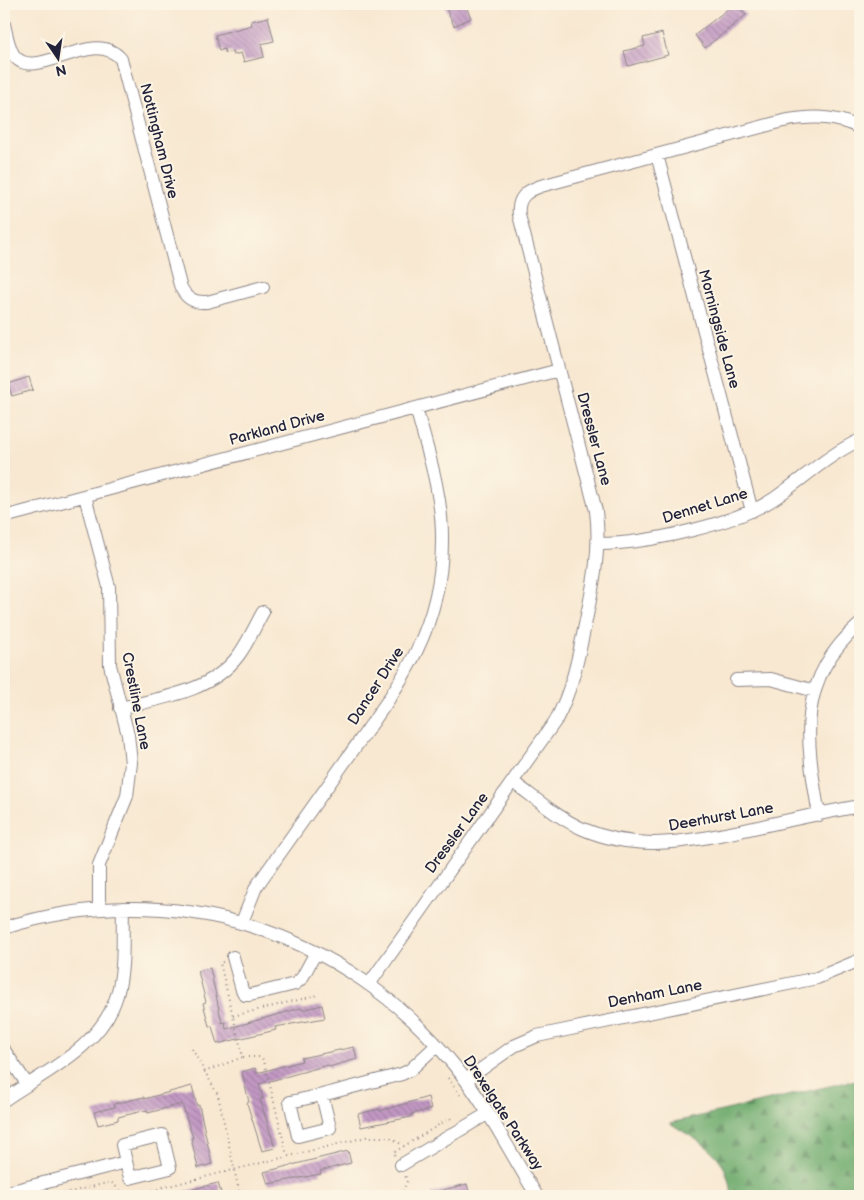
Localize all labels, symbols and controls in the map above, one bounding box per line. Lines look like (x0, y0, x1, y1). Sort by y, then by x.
north arrow (32, 32, 82, 82)
text: N (54, 61, 68, 80)
street label: Nottingham Drive (136, 81, 183, 201)
street label: Morningside Lane (694, 267, 744, 391)
street label: Dressler Lane (572, 390, 616, 488)
street label: Parkland Drive (227, 406, 327, 450)
street label: Dennet Lane (660, 484, 750, 528)
street label: Dancer Drive (344, 643, 408, 729)
street label: Crestline Lane (117, 651, 155, 751)
street label: Dressler Lane (421, 789, 493, 877)
street label: Deerhurst Lane (667, 798, 775, 836)
street label: Denham Lane (606, 976, 704, 1012)
street label: Drexelgate Parkway (459, 1052, 547, 1174)

